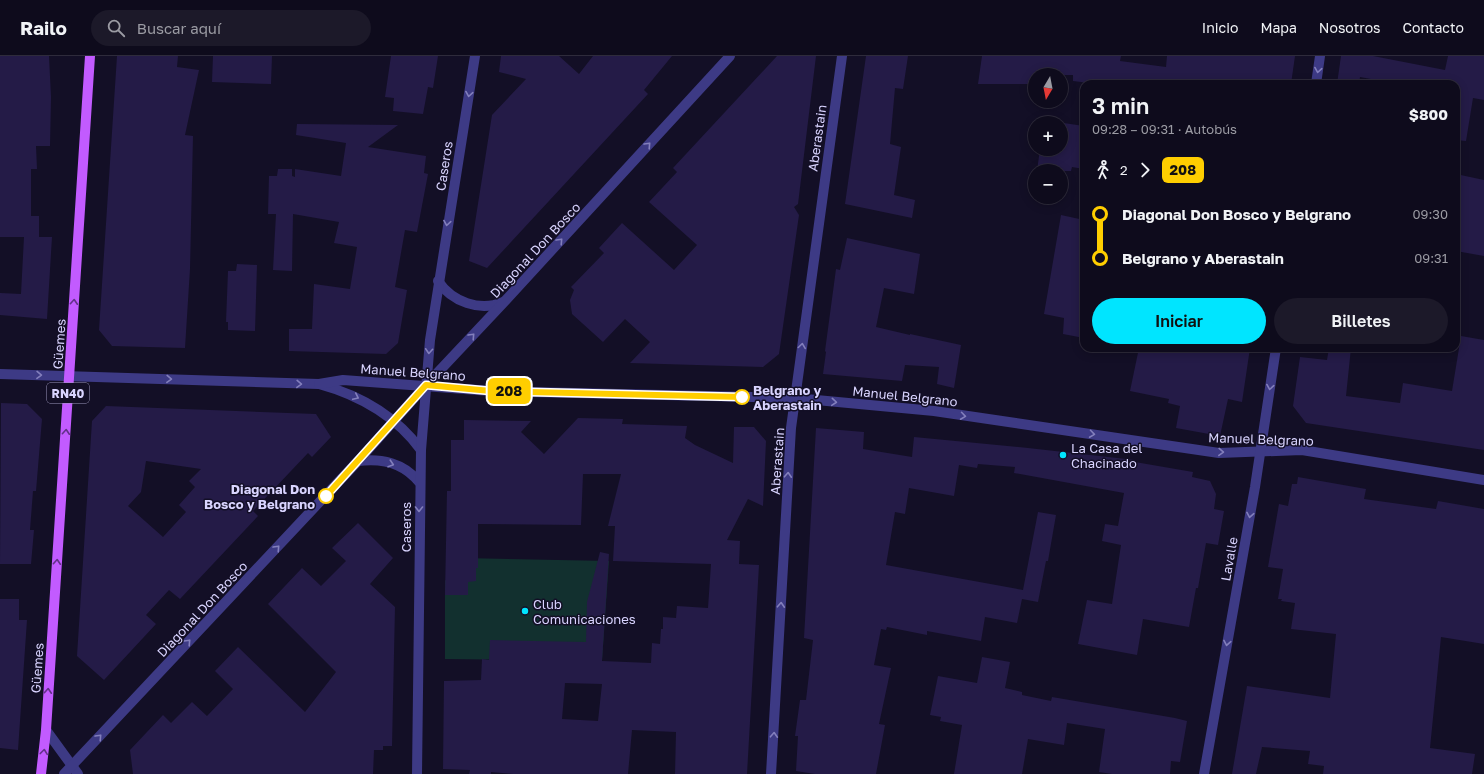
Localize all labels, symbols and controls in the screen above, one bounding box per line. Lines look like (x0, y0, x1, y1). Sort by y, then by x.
search box (91, 10, 371, 46)
text: Railo (20, 16, 67, 39)
icon: search (105, 17, 127, 39)
text: Buscar aquí (137, 19, 221, 37)
text: Inicio (1202, 19, 1238, 36)
text: Mapa (1260, 19, 1297, 36)
text: Nosotros (1319, 19, 1380, 36)
text: Contacto (1402, 19, 1464, 36)
one-way arrow (1314, 67, 1323, 73)
north arrow (1028, 68, 1068, 108)
map controls (1028, 68, 1068, 204)
one-way arrow (465, 91, 473, 98)
text: 3 min (1092, 92, 1149, 119)
street label: Aberastain (804, 103, 830, 173)
text: $800 (1409, 105, 1448, 123)
button: + (1028, 116, 1068, 156)
text: 09:28 – 09:31 · Autobús (1092, 121, 1237, 137)
street label: Caseros (432, 140, 456, 192)
one-way arrow (644, 142, 651, 150)
icon: walk (1092, 159, 1114, 181)
icon: forward (1134, 159, 1156, 181)
text: 208 (1170, 161, 1196, 178)
text: 2 (1120, 162, 1128, 178)
button: − (1028, 164, 1068, 204)
street label: Diagonal Don Bosco (487, 199, 584, 301)
text: Diagonal Don Bosco y Belgrano (1122, 205, 1351, 223)
text: 09:30 (1413, 206, 1448, 222)
one-way arrow (444, 220, 452, 226)
one-way arrow (556, 238, 563, 246)
text: Belgrano y Aberastain (1122, 249, 1284, 267)
text: 09:31 (1414, 250, 1448, 266)
button: Iniciar (1092, 298, 1266, 344)
button: Billetes (1274, 298, 1448, 344)
one-way arrow (70, 299, 79, 305)
street label: Güemes (49, 318, 69, 370)
one-way arrow (467, 333, 475, 341)
one-way arrow (797, 343, 806, 349)
one-way arrow (424, 348, 433, 354)
street label: Manuel Belgrano (360, 360, 466, 384)
one-way arrow (36, 371, 42, 379)
one-way arrow (166, 375, 172, 383)
line badge: 208 (486, 378, 532, 404)
one-way arrow (296, 379, 302, 388)
text: 208 (496, 382, 522, 399)
place label: Belgrano y Aberastain (753, 382, 822, 413)
road number: RN40 (47, 383, 89, 403)
street label: Manuel Belgrano (852, 383, 959, 410)
one-way arrow (1266, 383, 1275, 390)
marker: Belgrano y Aberastain (734, 389, 750, 405)
one-way arrow (351, 392, 359, 400)
one-way arrow (831, 397, 837, 406)
one-way arrow (960, 411, 966, 420)
street label: Aberastain (767, 427, 787, 495)
one-way arrow (61, 429, 70, 435)
one-way arrow (1089, 429, 1095, 438)
street label: Manuel Belgrano (1208, 429, 1314, 449)
place label: La Casa del Chacinado (1071, 440, 1143, 471)
one-way arrow (1218, 448, 1224, 456)
marker: La Casa del Chacinado (1058, 450, 1068, 460)
one-way arrow (388, 459, 395, 467)
one-way arrow (784, 472, 793, 479)
place label: Diagonal Don Bosco y Belgrano (204, 481, 315, 512)
marker: Diagonal Don Bosco y Belgrano (318, 488, 334, 504)
street label: Caseros (398, 502, 414, 552)
one-way arrow (415, 506, 423, 512)
one-way arrow (1246, 512, 1255, 518)
street label: Lavalle (1217, 536, 1241, 582)
one-way arrow (272, 545, 279, 552)
street label: Diagonal Don Bosco (154, 558, 251, 660)
one-way arrow (53, 559, 62, 565)
place label: Club Comunicaciones (533, 596, 636, 627)
one-way arrow (777, 602, 785, 608)
marker: Club Comunicaciones (520, 606, 530, 616)
one-way arrow (183, 639, 191, 647)
one-way arrow (1224, 640, 1232, 646)
street label: Güemes (27, 642, 47, 694)
one-way arrow (44, 688, 53, 694)
one-way arrow (769, 732, 778, 738)
one-way arrow (94, 734, 101, 742)
one-way arrow (39, 749, 48, 755)

